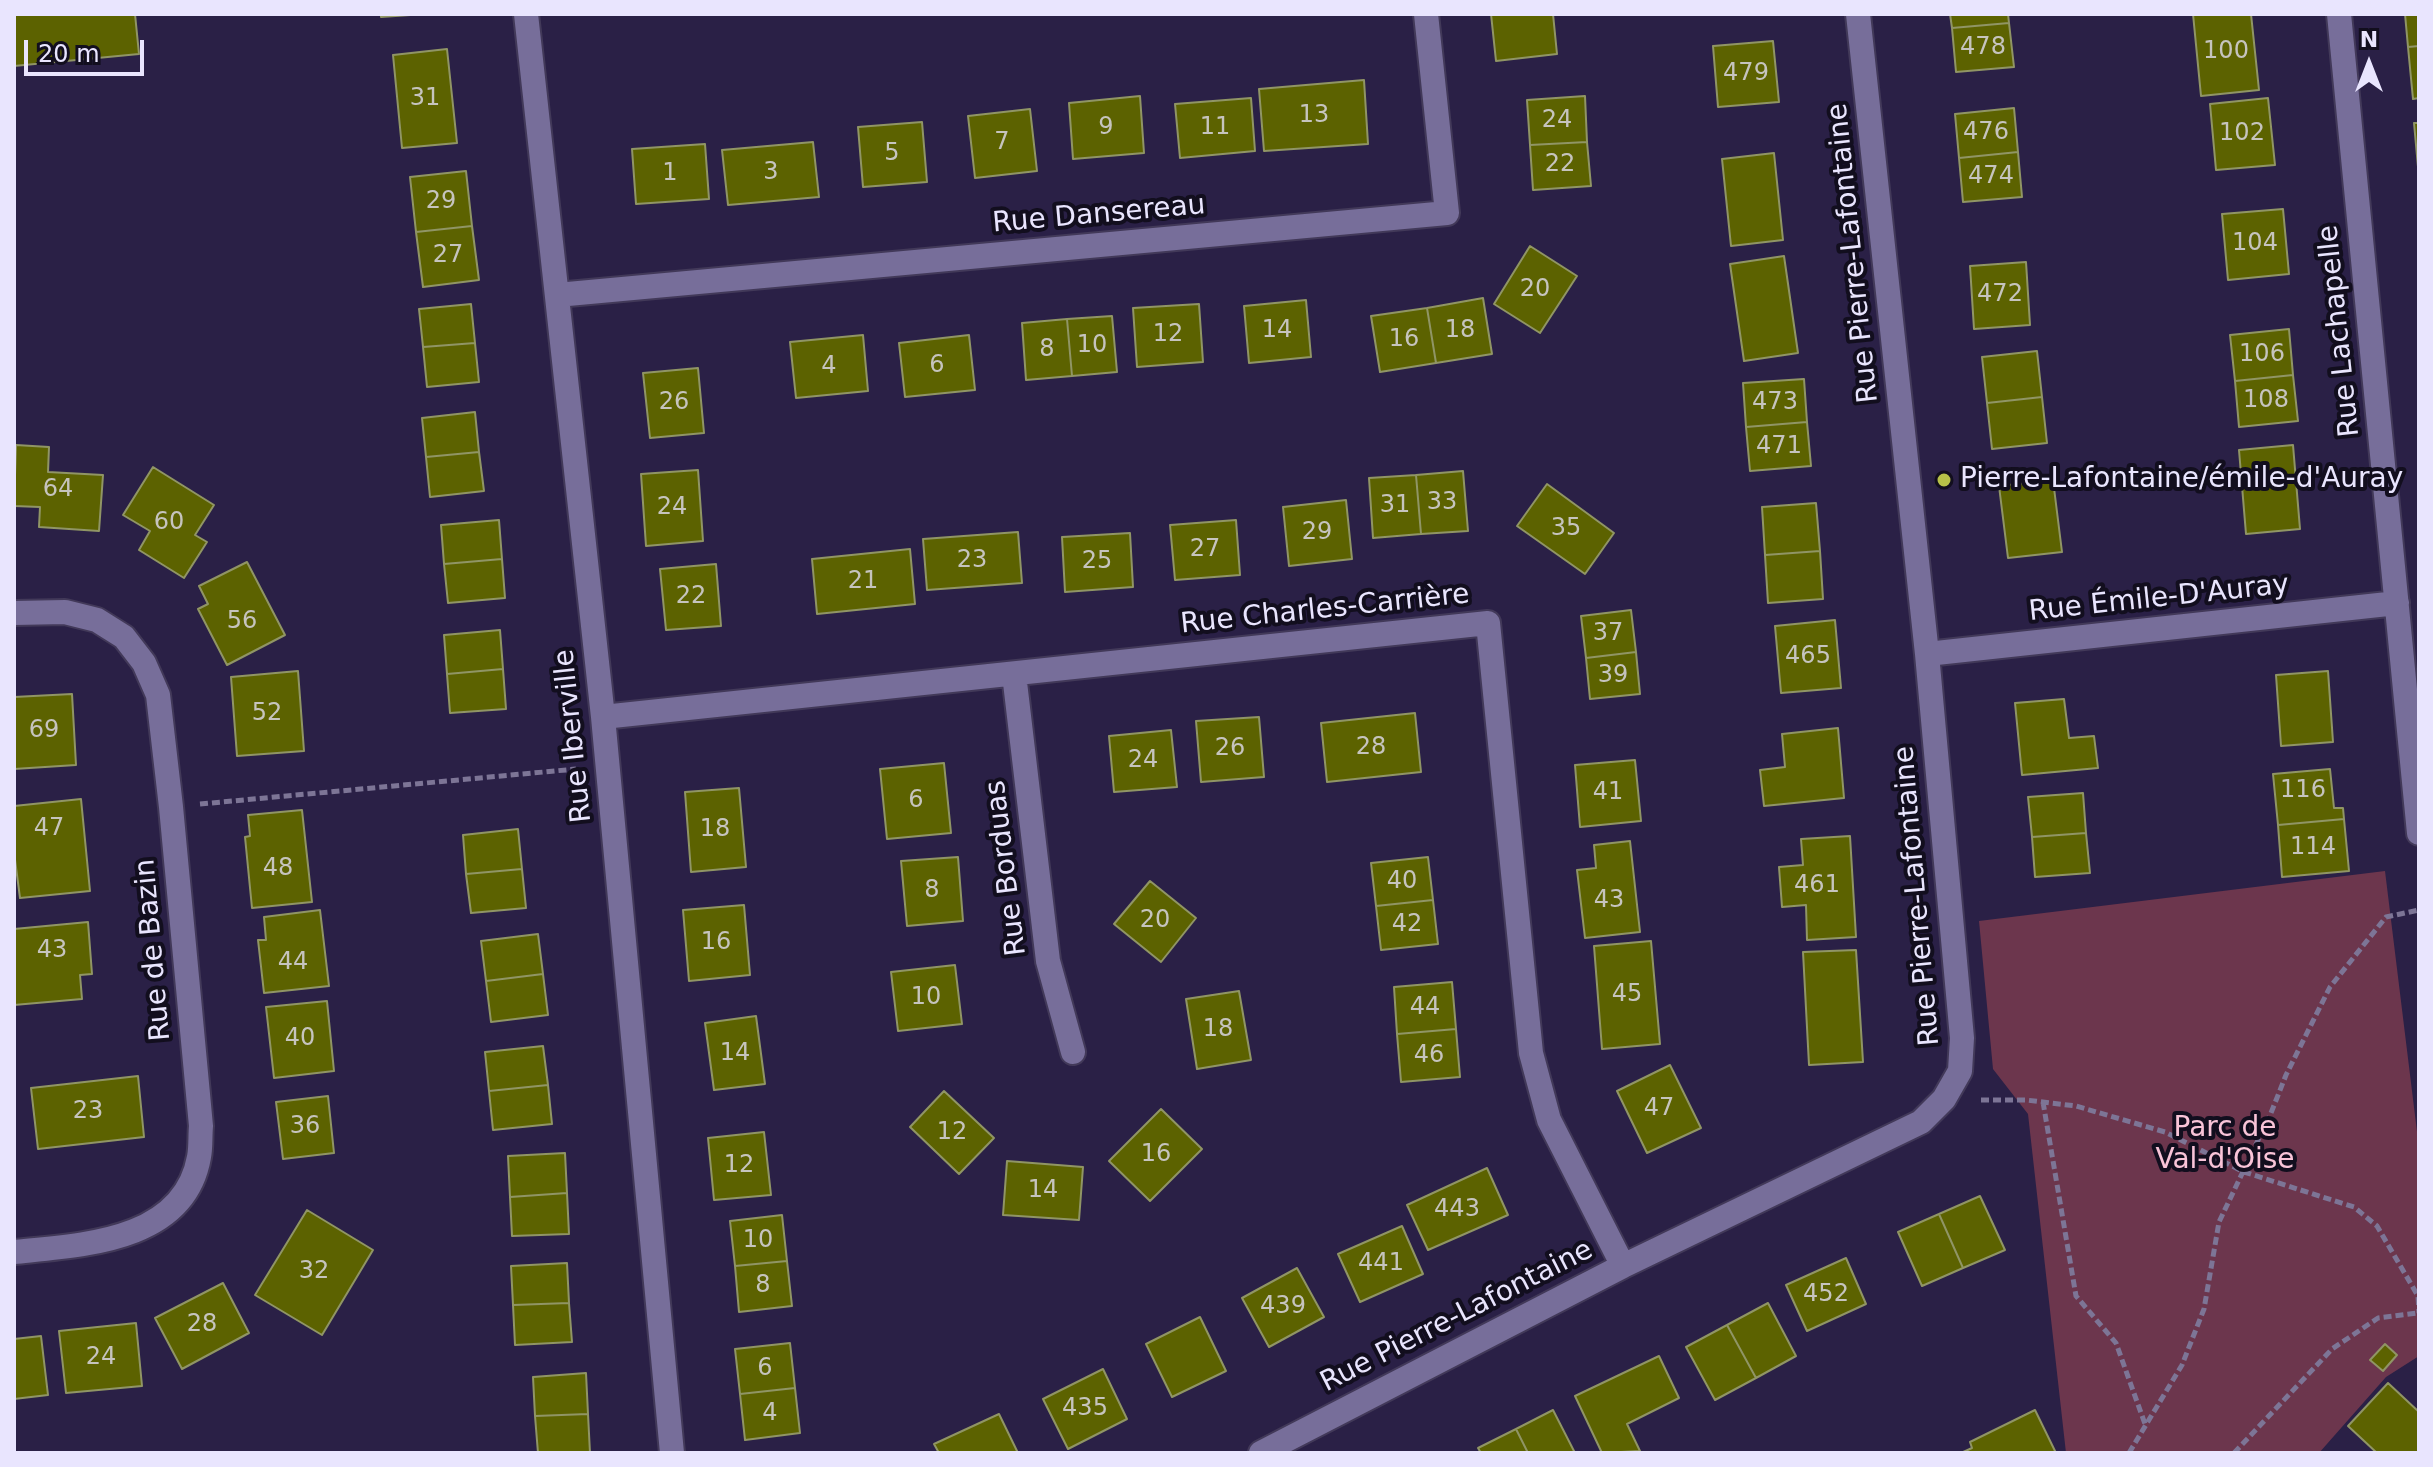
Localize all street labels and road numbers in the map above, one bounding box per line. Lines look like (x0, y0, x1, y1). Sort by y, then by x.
street label: Rue Pierre-Lafontaine (1822, 102, 1886, 404)
street label: Rue Dansereau (991, 189, 1207, 241)
street label: Rue Lachapelle (2312, 223, 2368, 439)
street label: Rue Émile-D'Auray (2027, 569, 2291, 629)
street label: Rue Charles-Carrière (1179, 578, 1471, 642)
street label: Rue Iberville (548, 648, 600, 824)
street label: Rue Pierre-Lafontaine (1888, 745, 1948, 1047)
street label: Rue Borduas (980, 778, 1034, 958)
street label: Rue de Bazin (129, 858, 179, 1042)
street label: Rue Pierre-Lafontaine (1315, 1234, 1599, 1400)

